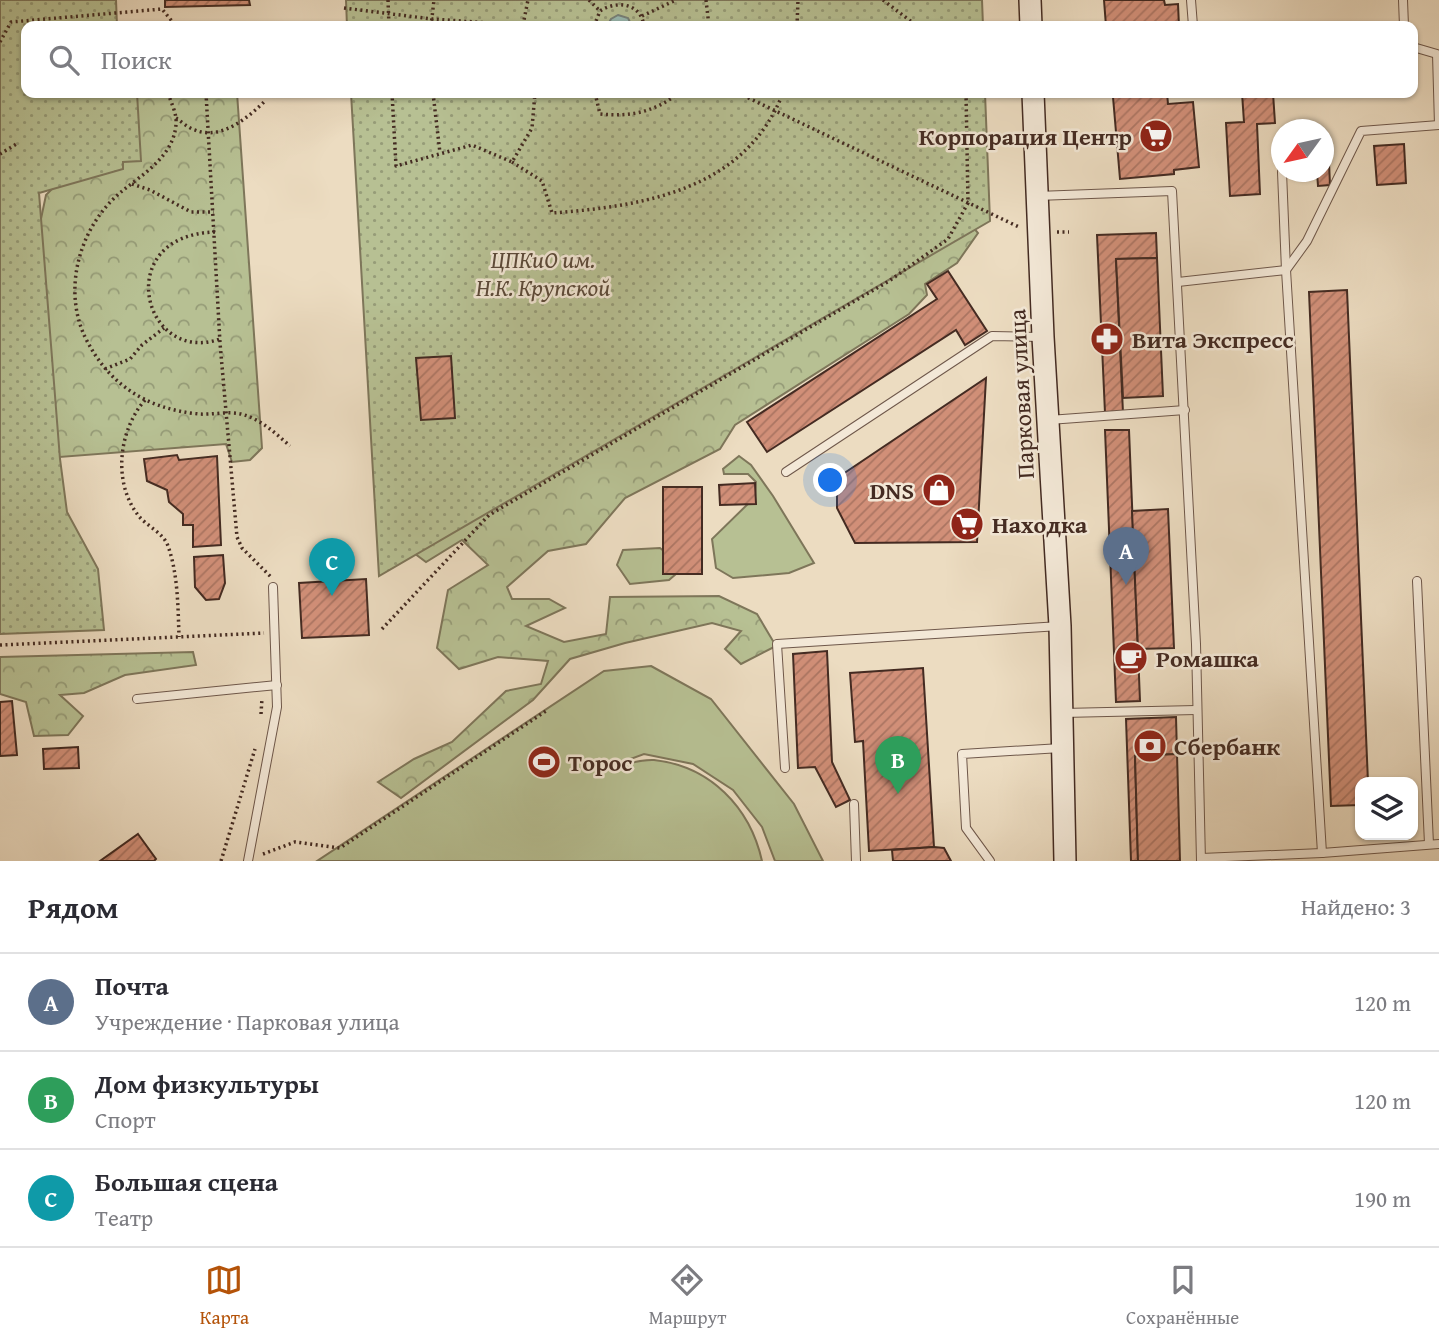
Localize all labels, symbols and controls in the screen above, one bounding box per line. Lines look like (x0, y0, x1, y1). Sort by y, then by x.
search box (21, 21, 1418, 98)
text: Поиск (101, 40, 172, 79)
icon: search (45, 41, 83, 79)
supermarket icon: Корпорация Центр (1137, 117, 1175, 155)
place label: Корпорация Центр (919, 119, 1132, 154)
north arrow (1271, 119, 1334, 182)
park label: ЦПКиО им. Н.К. Крупской (476, 242, 610, 305)
street label: Парковая улица (999, 308, 1043, 480)
pharmacy icon: Вита Экспресс (1088, 320, 1126, 358)
place label: Вита Экспресс (1132, 322, 1294, 357)
your location (813, 463, 847, 497)
shop icon: DNS (920, 471, 958, 509)
place label: DNS (870, 473, 914, 508)
supermarket icon: Находка (948, 505, 986, 543)
place label: Находка (992, 507, 1088, 542)
pin: A (1103, 527, 1149, 585)
pin: C (309, 538, 355, 596)
cafe icon: Ромашка (1112, 639, 1150, 677)
place label: Ромашка (1156, 641, 1260, 676)
bank icon: Сбербанк (1131, 727, 1169, 765)
place label: Сбербанк (1174, 729, 1280, 764)
pin: B (875, 736, 921, 794)
sports icon: Торос (525, 743, 563, 781)
place label: Торос (568, 745, 632, 780)
map controls (1355, 777, 1418, 840)
button: layers (1355, 777, 1418, 840)
text: Рядом (28, 885, 119, 929)
text: Найдено: 3 (1301, 890, 1411, 923)
text: Почта (95, 966, 169, 1005)
text: A (44, 986, 58, 1019)
text: 120 m (1354, 986, 1411, 1019)
text: Учреждение · Парковая улица (95, 1005, 399, 1038)
text: Дом физкультуры (95, 1064, 319, 1103)
text: B (44, 1084, 58, 1117)
text: 120 m (1354, 1084, 1411, 1117)
text: Спорт (95, 1103, 156, 1136)
text: Большая сцена (95, 1162, 278, 1201)
text: C (44, 1182, 58, 1215)
text: 190 m (1354, 1182, 1411, 1215)
text: Театр (95, 1201, 153, 1234)
tab: Карта (200, 1261, 249, 1331)
tab: Маршрут (649, 1261, 726, 1331)
tab: Сохранённые (1126, 1261, 1239, 1331)

